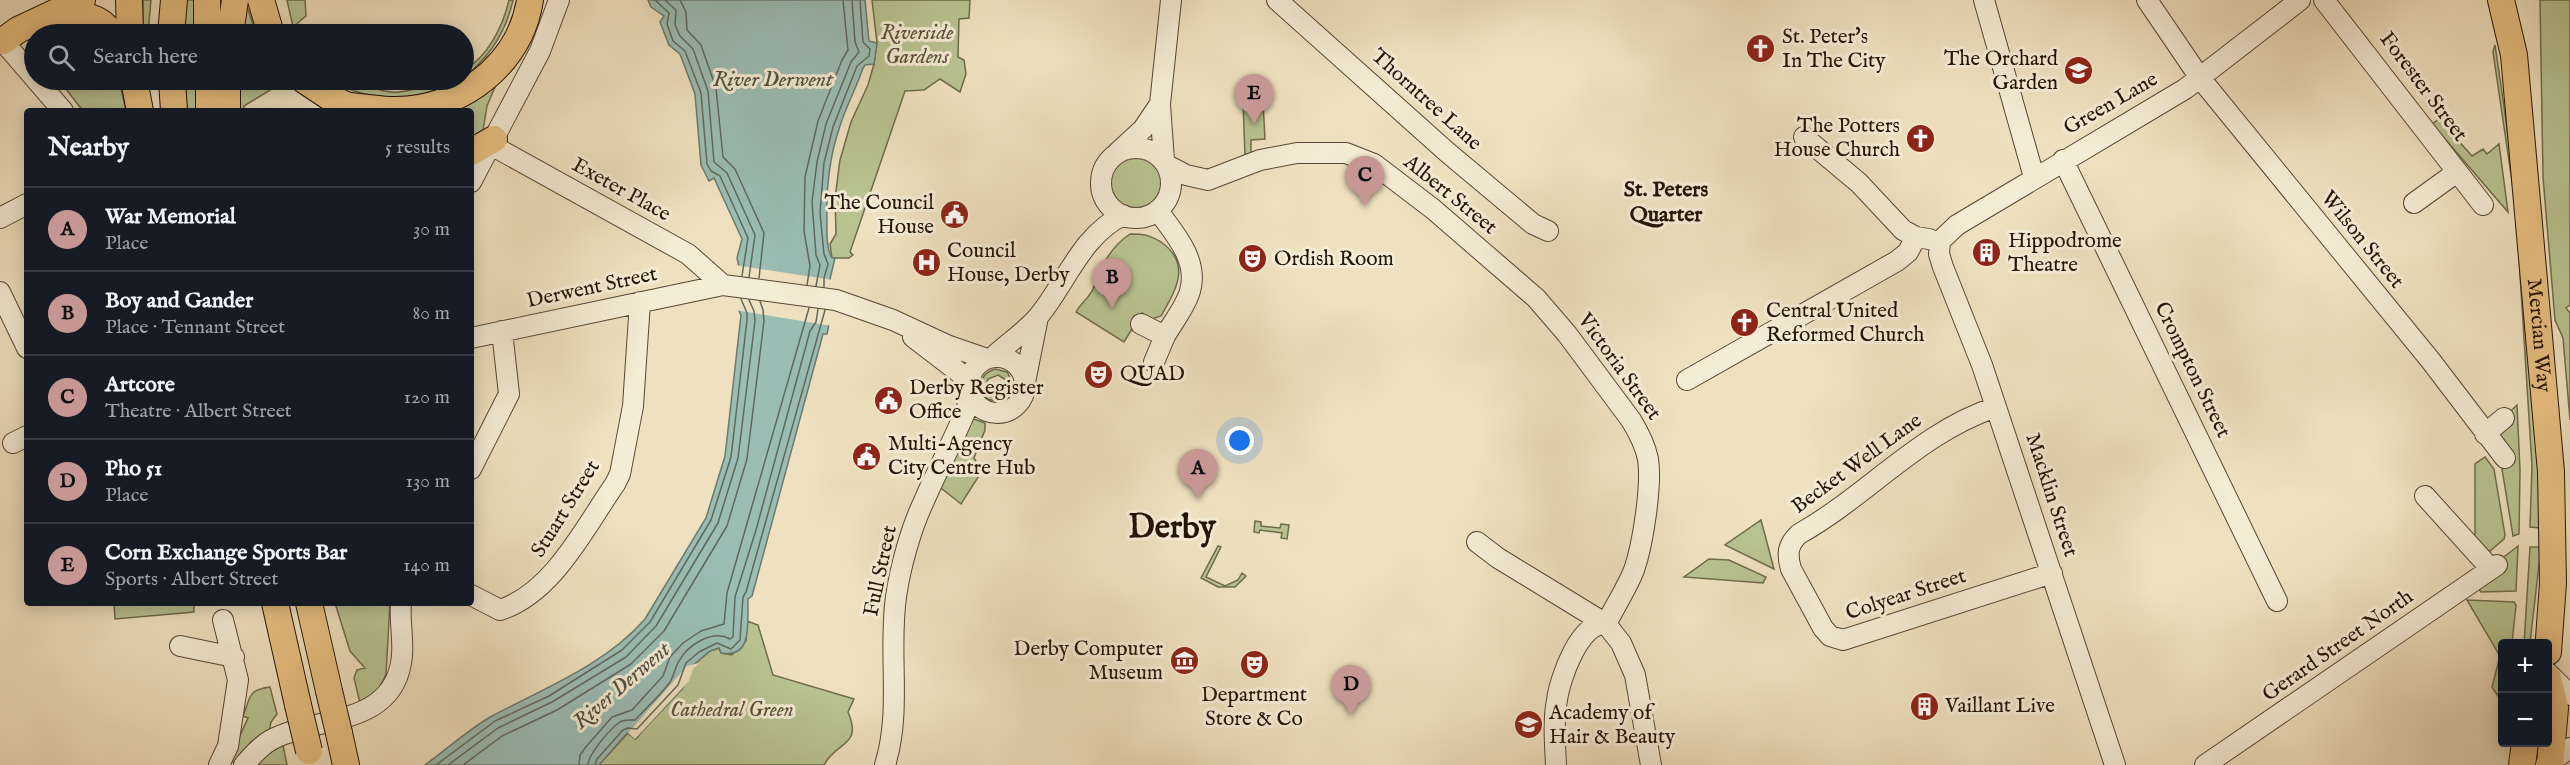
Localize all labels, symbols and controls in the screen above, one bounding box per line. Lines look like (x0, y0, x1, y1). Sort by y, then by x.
park label: Riverside Gardens (881, 20, 953, 71)
search box (24, 24, 474, 90)
place label: St. Peter's In The City (1782, 24, 1886, 75)
street label: Forester Street (2373, 27, 2473, 147)
church icon: St. Peter's In The City (1745, 33, 1777, 65)
icon: search (45, 41, 78, 74)
text: Search here (93, 43, 198, 71)
street label: Thorntree Lane (1365, 43, 1487, 157)
place label: The Orchard Garden (1944, 46, 2059, 97)
school or university icon: The Orchard Garden (2063, 55, 2095, 87)
water label: River Derwent (713, 66, 834, 94)
street label: Green Lane (2059, 66, 2163, 142)
pin: E (1234, 74, 1274, 124)
place label: The Potters House Church (1774, 113, 1900, 164)
church icon: The Potters House Church (1905, 122, 1937, 154)
text: Nearby (48, 131, 129, 164)
text: 5 results (385, 135, 450, 160)
street label: Albert Street (1397, 148, 1502, 241)
street label: Exeter Place (567, 152, 676, 228)
pin: C (1346, 156, 1384, 206)
district label: St. Peters Quarter (1624, 176, 1708, 229)
street label: Wilson Street (2314, 186, 2410, 294)
place label: The Council House (825, 190, 934, 241)
public building icon: The Council House (939, 199, 971, 231)
text: War Memorial (105, 203, 236, 231)
text: A (61, 217, 74, 242)
text: 30 m (413, 217, 450, 242)
place label: Hippodrome Theatre (2008, 228, 2122, 279)
text: Place (105, 231, 148, 256)
building icon: Hippodrome Theatre (1971, 237, 2003, 269)
place label: Council House, Derby (947, 238, 1070, 289)
theatre icon: Ordish Room (1237, 243, 1269, 275)
place label: Ordish Room (1274, 246, 1394, 273)
hospital icon: Council House, Derby (910, 247, 942, 279)
pin: B (1092, 258, 1132, 308)
street label: Derwent Street (524, 261, 660, 315)
street label: Mercian Way (2520, 277, 2557, 394)
text: Boy and Gander (105, 287, 253, 315)
place label: Central United Reformed Church (1766, 298, 1924, 349)
street label: Crompton Street (2147, 298, 2237, 442)
text: B (61, 301, 74, 326)
text: 80 m (413, 301, 450, 326)
street label: Victoria Street (1571, 307, 1667, 426)
church icon: Central United Reformed Church (1729, 307, 1761, 339)
text: Place · Tennant Street (105, 315, 285, 340)
theatre icon: QUAD (1083, 358, 1115, 390)
place label: QUAD (1120, 361, 1185, 388)
text: Artcore (105, 371, 175, 399)
place label: Derby Register Office (909, 375, 1044, 426)
public building icon: Derby Register Office (872, 384, 904, 416)
text: C (60, 385, 75, 410)
text: 120 m (404, 385, 450, 410)
text: Theatre · Albert Street (105, 399, 292, 424)
street label: Becket Well Lane (1787, 407, 1928, 520)
your location (1225, 426, 1254, 455)
street label: Macklin Street (2018, 430, 2084, 560)
place label: Multi-Agency City Centre Hub (888, 431, 1035, 482)
public building icon: Multi-Agency City Centre Hub (851, 440, 883, 472)
pin: A (1178, 450, 1218, 499)
text: Pho 51 (105, 455, 162, 483)
street label: Stuart Street (526, 455, 606, 563)
text: D (59, 469, 76, 494)
text: 130 m (405, 469, 450, 494)
text: Place (105, 483, 148, 508)
district label: Derby (1128, 507, 1216, 549)
street label: Full Street (858, 523, 904, 619)
text: Corn Exchange Sports Bar (105, 539, 347, 567)
text: E (61, 553, 74, 578)
text: 140 m (403, 553, 450, 578)
street label: Colyear Street (1842, 563, 1970, 627)
text: Sports · Albert Street (105, 567, 278, 592)
street label: Gerard Street North (2257, 584, 2419, 708)
water label: River Derwent (567, 635, 677, 736)
place label: Derby Computer Museum (1014, 636, 1163, 687)
map controls (2498, 639, 2552, 747)
button: + (2498, 639, 2552, 693)
museum icon: Derby Computer Museum (1168, 645, 1200, 677)
theatre icon: Department Store & Co (1238, 648, 1270, 680)
pin: D (1332, 666, 1370, 715)
place label: Department Store & Co (1201, 682, 1307, 733)
building icon: Vaillant Live (1908, 690, 1940, 722)
place label: Vaillant Live (1944, 693, 2055, 720)
button: − (2498, 693, 2552, 747)
park label: Cathedral Green (670, 697, 794, 724)
place label: Academy of Hair & Beauty (1548, 700, 1676, 751)
school or university icon: Academy of Hair & Beauty (1512, 709, 1544, 741)

